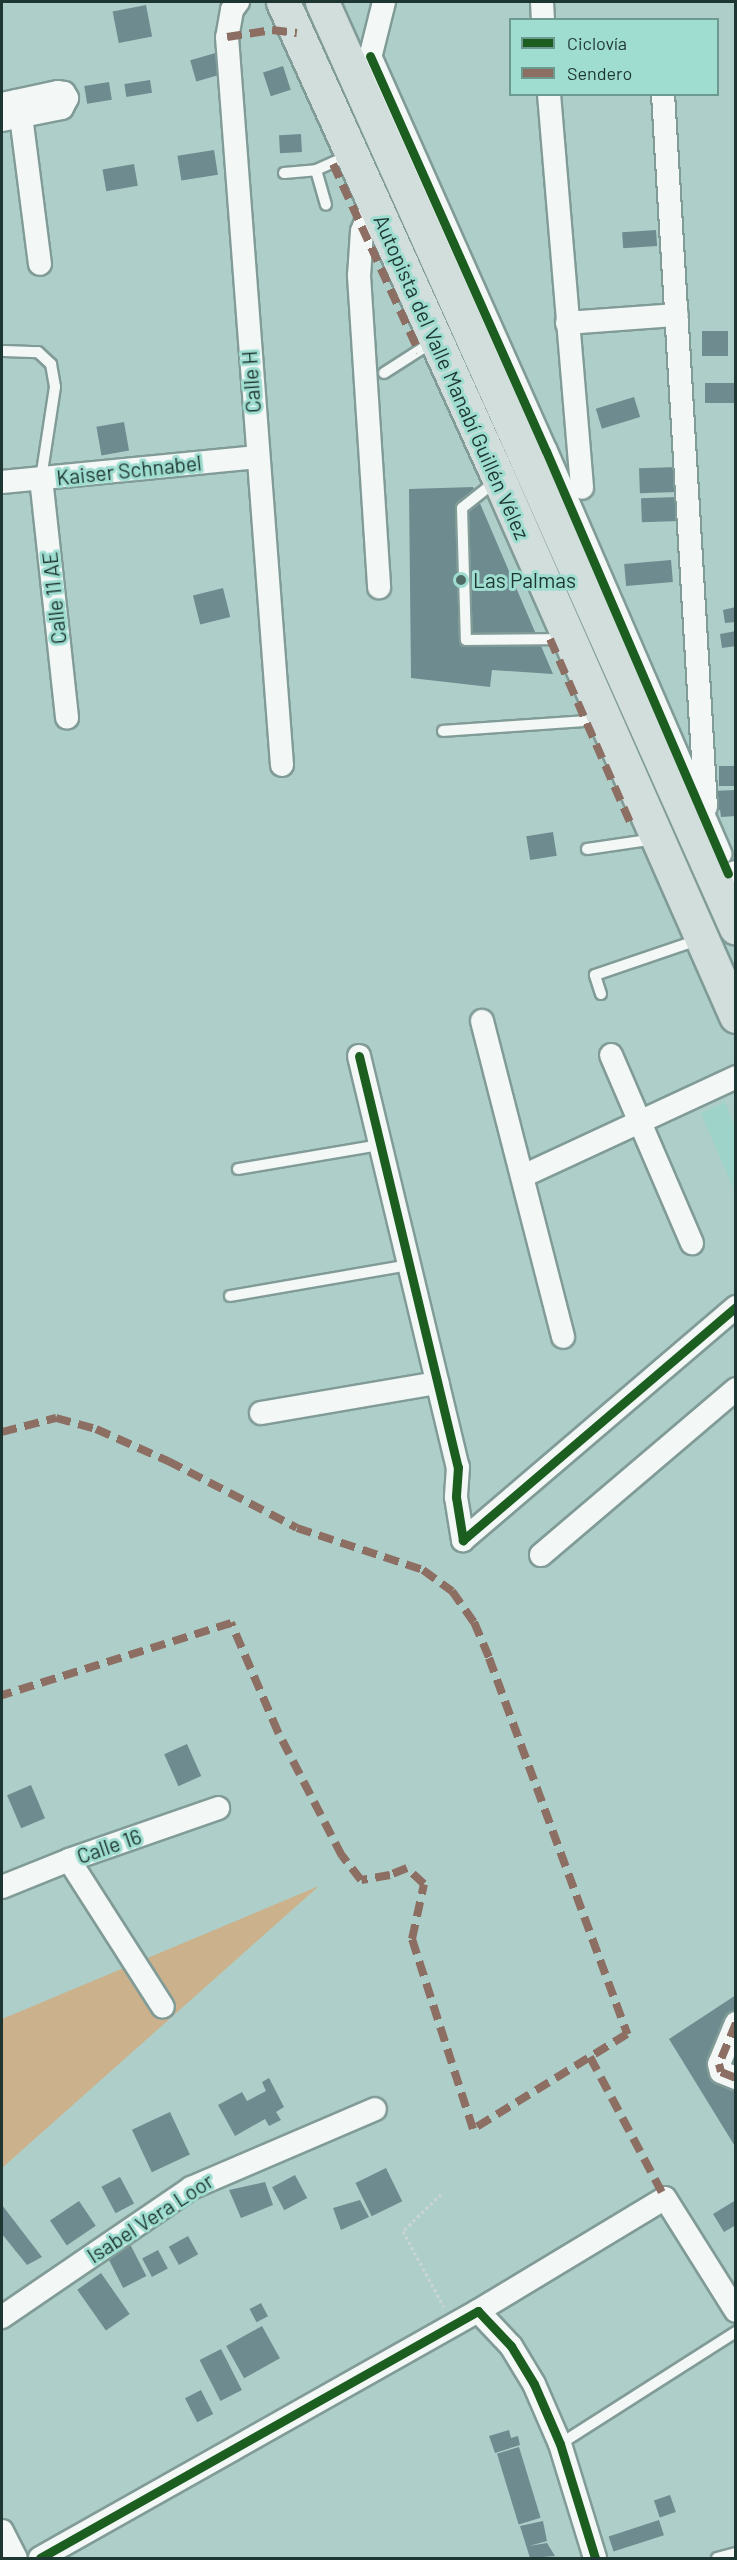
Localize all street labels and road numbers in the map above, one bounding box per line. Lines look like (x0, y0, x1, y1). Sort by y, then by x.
street label: Autopista del Valle Manabí Guillén Vélez (369, 211, 535, 543)
street label: Calle H (236, 350, 266, 414)
street label: Kaiser Schnabel (55, 450, 203, 490)
street label: Calle 11 AE (37, 551, 71, 645)
street label: Calle 16 (73, 1823, 145, 1869)
street label: Isabel Vera Loor (82, 2168, 218, 2268)

